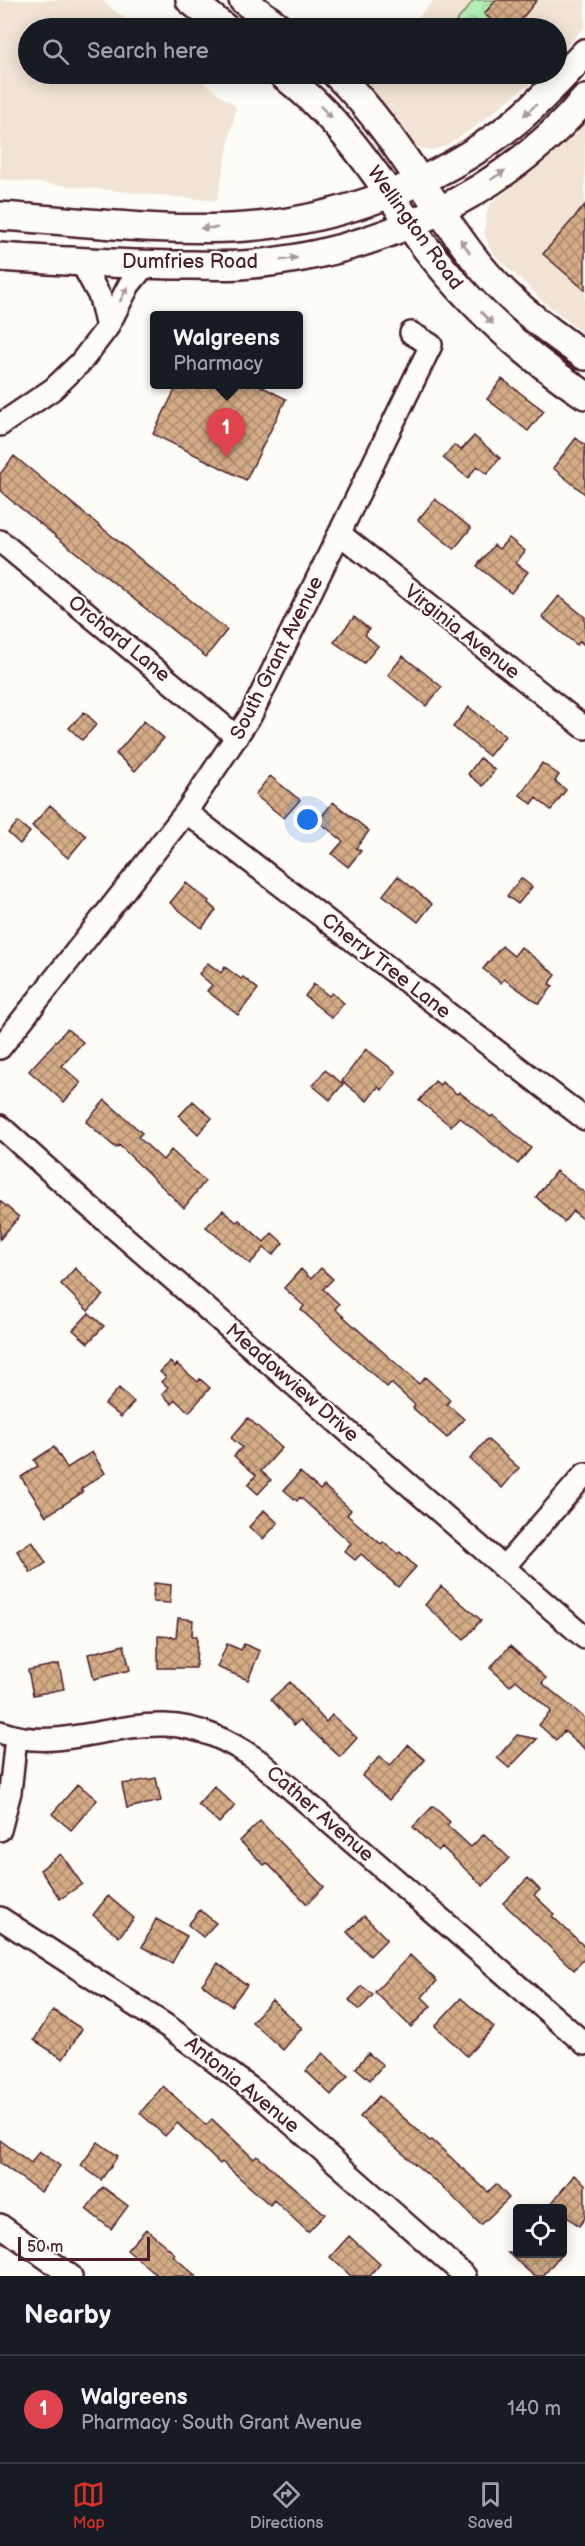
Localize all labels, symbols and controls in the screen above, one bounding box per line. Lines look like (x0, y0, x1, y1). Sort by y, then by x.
search box (18, 18, 567, 84)
icon: search (39, 35, 72, 68)
text: Search here (87, 38, 209, 65)
one-way arrow (523, 103, 538, 116)
one-way arrow (319, 105, 333, 120)
street label: Wellington Road (362, 161, 468, 295)
one-way arrow (490, 170, 506, 181)
one-way arrow (200, 223, 219, 233)
one-way arrow (459, 239, 471, 255)
street label: Dumfries Road (122, 250, 258, 274)
one-way arrow (279, 255, 298, 264)
one-way arrow (118, 286, 129, 302)
one-way arrow (480, 310, 493, 325)
popup (150, 311, 303, 389)
text: Walgreens (173, 325, 280, 352)
text: Pharmacy (173, 352, 263, 376)
pin: 1 (206, 408, 246, 458)
street label: South Grant Avenue (225, 572, 329, 744)
street label: Virginia Avenue (399, 579, 525, 685)
street label: Orchard Lane (63, 591, 175, 687)
your location (293, 805, 322, 834)
street label: Cherry Tree Lane (317, 908, 456, 1024)
street label: Meadowview Drive (221, 1319, 364, 1447)
street label: Cather Avenue (261, 1761, 379, 1867)
street label: Antonia Avenue (180, 2032, 304, 2139)
map controls (513, 2204, 567, 2258)
button: locate (513, 2204, 567, 2258)
scale bar (18, 2234, 150, 2262)
text: 50 m (27, 2238, 63, 2257)
text: Nearby (24, 2300, 111, 2331)
text: Walgreens (81, 2384, 187, 2411)
text: 1 (39, 2397, 48, 2421)
text: 140 m (507, 2397, 561, 2421)
text: Pharmacy · South Grant Avenue (81, 2411, 362, 2435)
tab: Map (72, 2478, 105, 2533)
tab: Directions (250, 2478, 323, 2533)
tab: Saved (468, 2478, 513, 2533)

